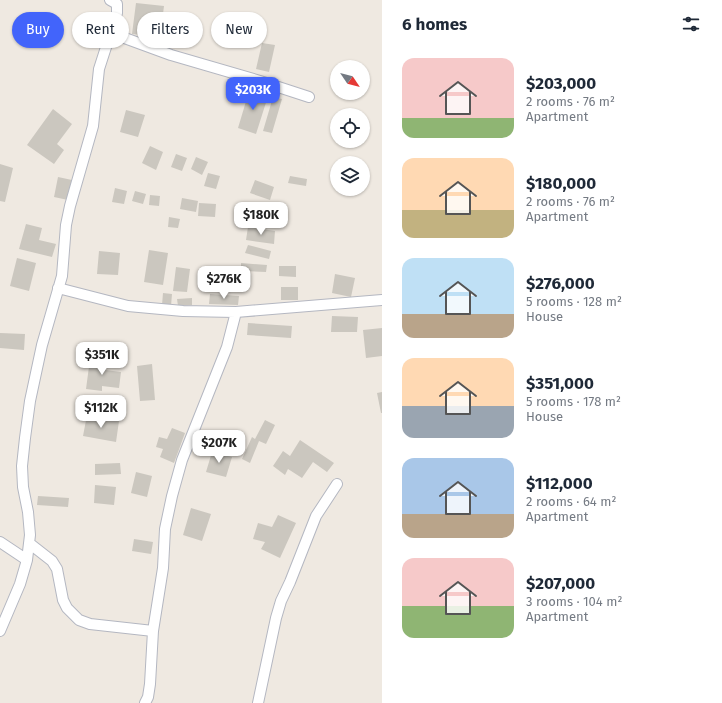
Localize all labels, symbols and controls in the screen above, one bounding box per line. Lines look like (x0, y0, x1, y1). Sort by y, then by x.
chip: Buy (12, 12, 64, 48)
chip: Rent (72, 12, 129, 48)
chip: Filters (137, 12, 203, 48)
chip: New (211, 12, 267, 48)
icon: filters (680, 13, 702, 35)
text: 6 homes (402, 14, 467, 35)
north arrow (330, 60, 370, 100)
map controls (330, 60, 370, 196)
text: $203,000 (526, 73, 596, 94)
icon: home (434, 74, 482, 122)
pin: $203K (225, 77, 281, 111)
text: $203K (235, 82, 271, 97)
text: 2 rooms · 76 m² (526, 94, 615, 109)
button: locate (330, 108, 370, 148)
text: Apartment (526, 109, 588, 124)
button: layers (330, 156, 370, 196)
text: $180,000 (526, 173, 596, 194)
icon: home (434, 174, 482, 222)
text: 2 rooms · 76 m² (526, 194, 615, 209)
pin: $180K (233, 202, 289, 236)
text: $180K (243, 207, 279, 222)
text: Apartment (526, 209, 588, 224)
pin: $276K (196, 266, 252, 300)
text: $276K (206, 271, 242, 286)
text: $276,000 (526, 273, 595, 294)
icon: home (434, 274, 482, 322)
text: 5 rooms · 128 m² (526, 294, 622, 309)
text: House (526, 309, 563, 324)
pin: $351K (74, 342, 130, 376)
text: $351K (85, 347, 119, 362)
text: $351,000 (526, 373, 594, 394)
icon: home (434, 374, 482, 422)
text: 5 rooms · 178 m² (526, 394, 621, 409)
pin: $112K (73, 395, 129, 429)
text: $112K (84, 400, 118, 415)
text: House (526, 409, 563, 424)
pin: $207K (191, 430, 247, 464)
text: $207K (201, 435, 237, 450)
text: $112,000 (526, 473, 593, 494)
icon: home (434, 474, 482, 522)
text: 2 rooms · 64 m² (526, 494, 616, 509)
text: Apartment (526, 509, 588, 524)
text: $207,000 (526, 573, 595, 594)
icon: home (434, 574, 482, 622)
text: 3 rooms · 104 m² (526, 594, 623, 609)
text: Apartment (526, 609, 588, 624)

